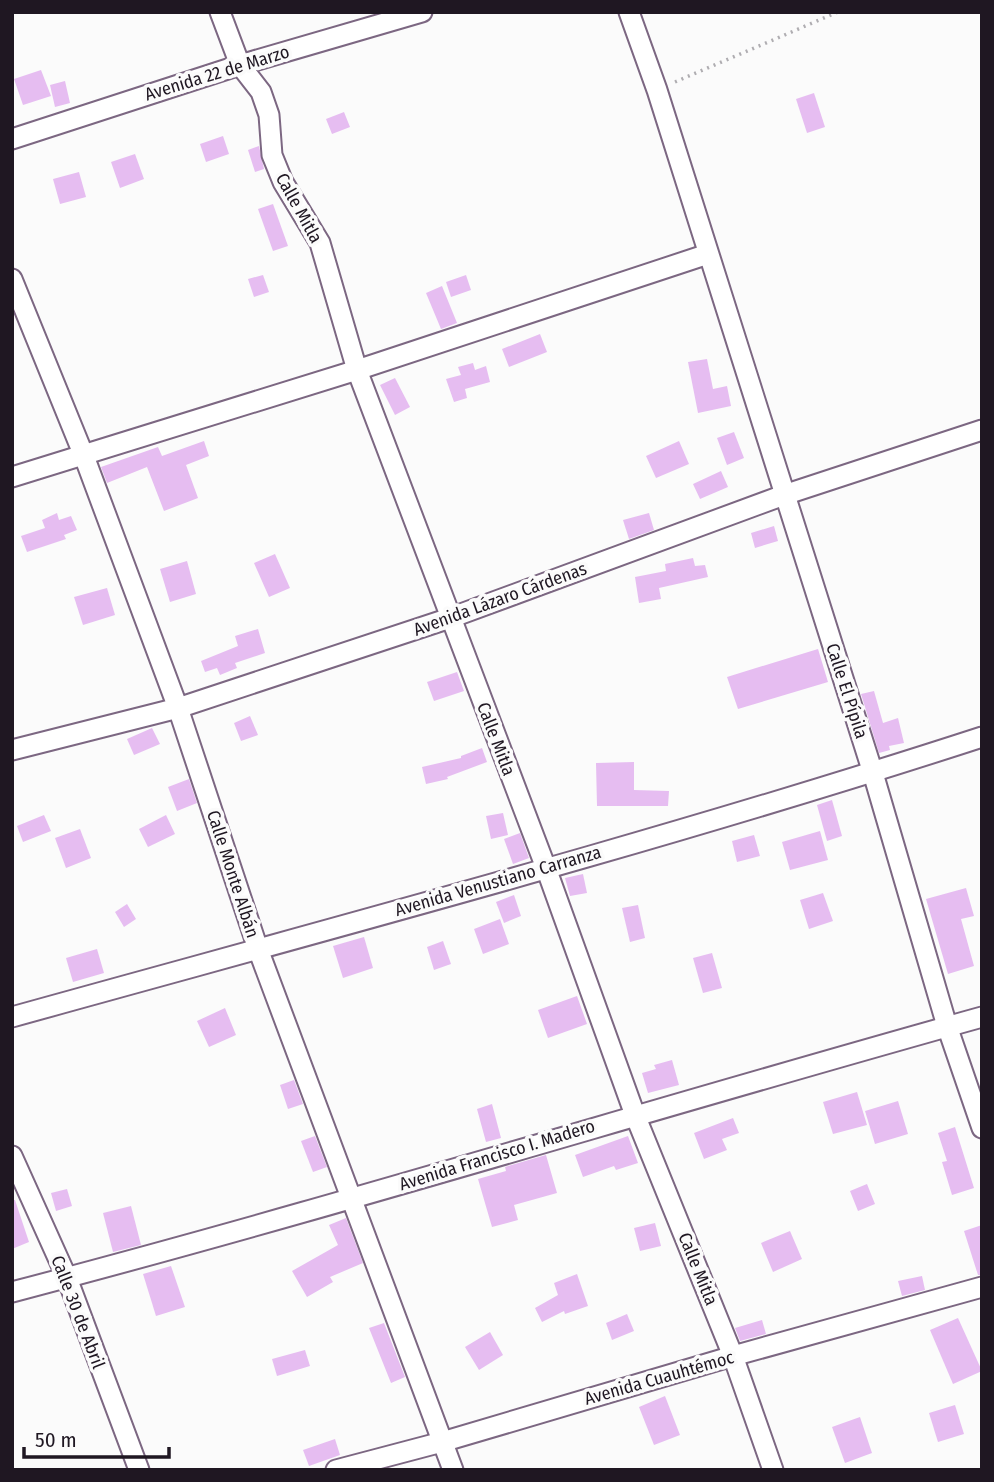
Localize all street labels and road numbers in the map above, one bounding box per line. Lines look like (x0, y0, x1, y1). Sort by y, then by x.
street label: Avenida 22 de Marzo (142, 41, 292, 105)
street label: Calle Mitla (271, 169, 327, 247)
street label: Avenida Lázaro Cárdenas (410, 557, 590, 641)
street label: Calle El Pípila (821, 641, 873, 742)
street label: Calle Mitla (472, 699, 520, 779)
street label: Calle Monte Albán (202, 808, 264, 940)
street label: Avenida Venustiano Carranza (392, 841, 604, 921)
street label: Avenida Francisco I. Madero (397, 1115, 597, 1195)
street label: Calle Mitla (673, 1229, 723, 1309)
street label: Calle 30 de Abril (46, 1252, 110, 1372)
street label: Avenida Cuauhtémoc (582, 1346, 737, 1410)

